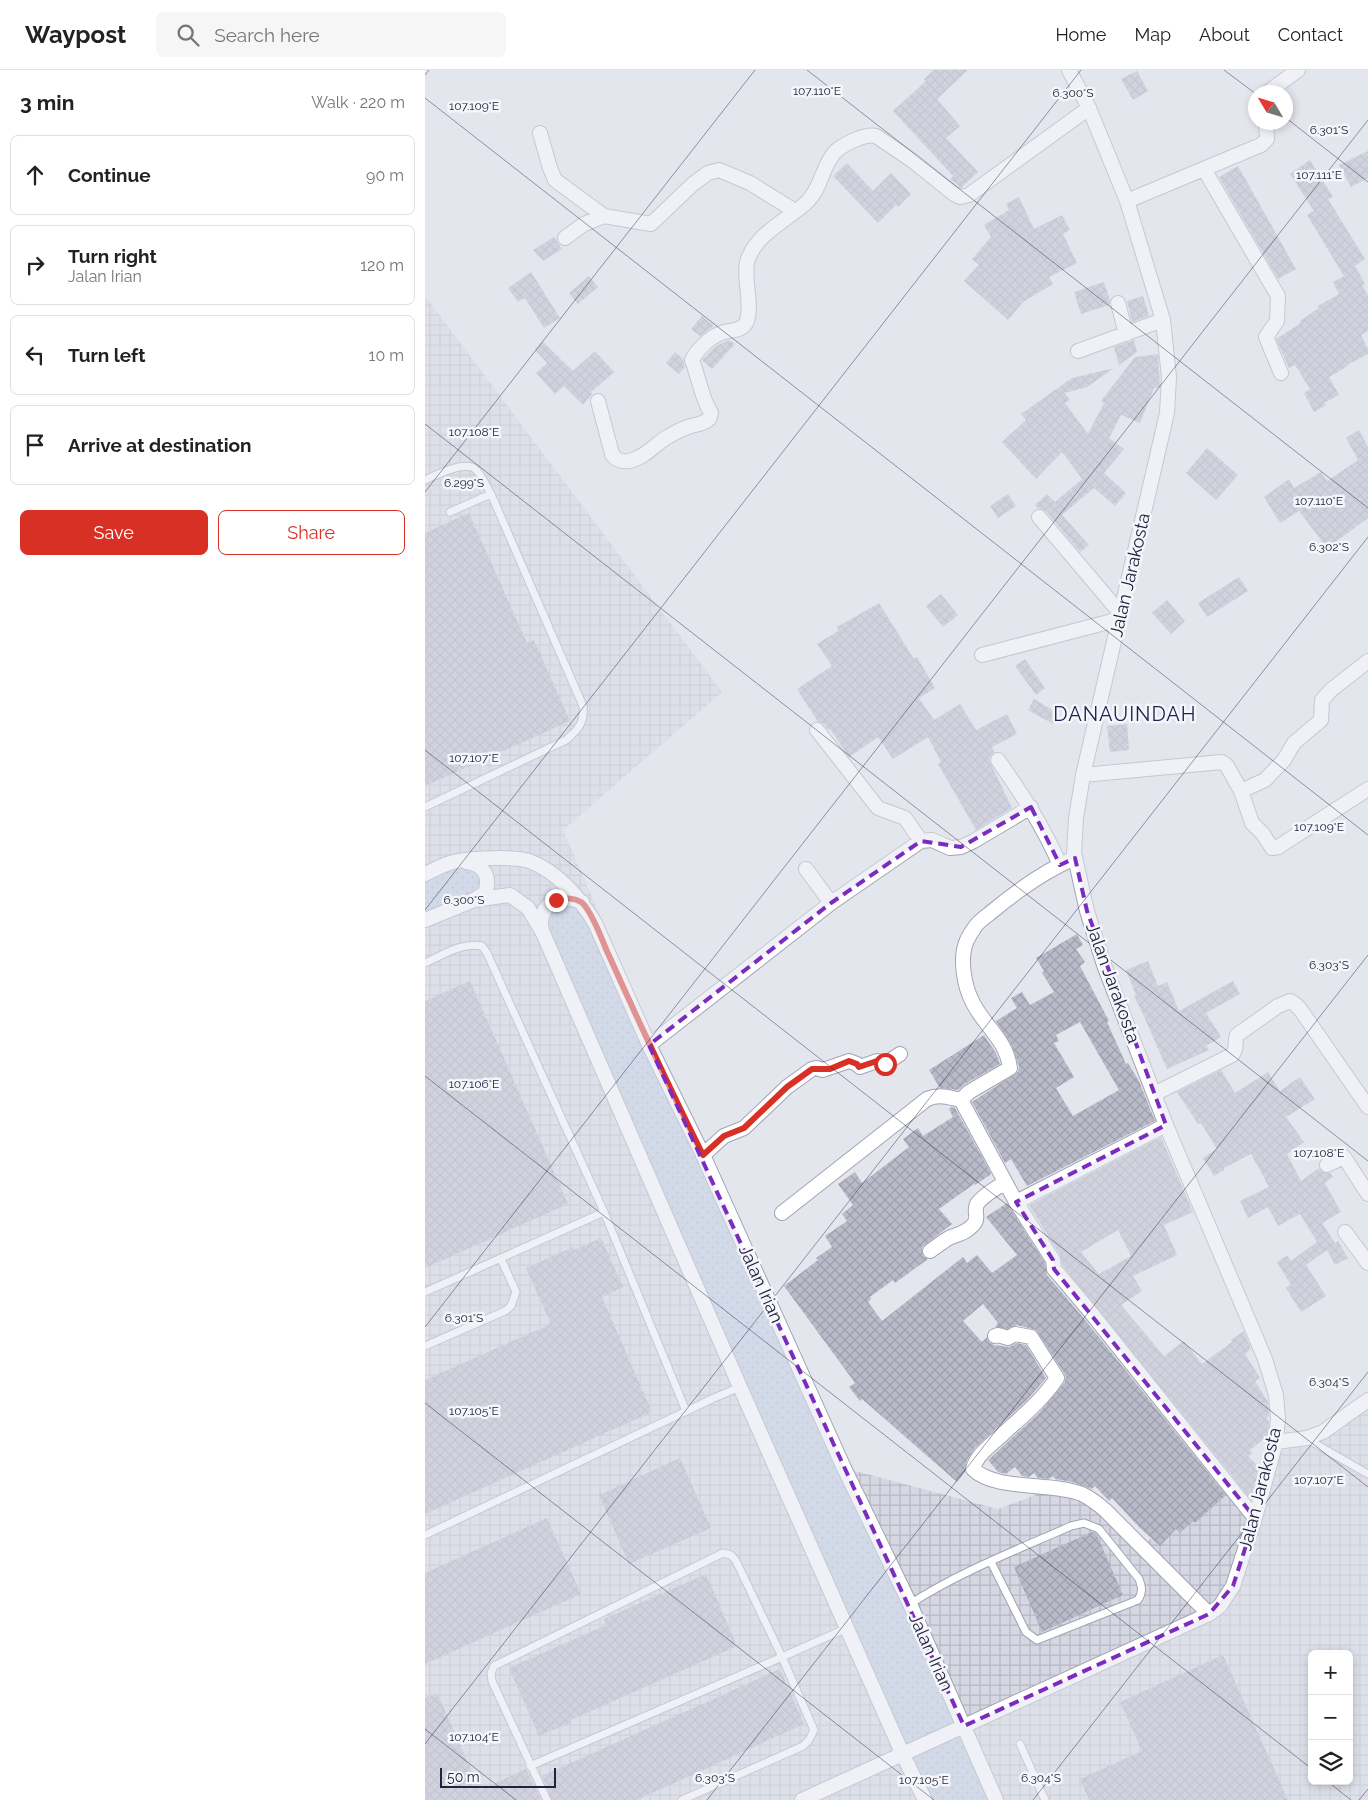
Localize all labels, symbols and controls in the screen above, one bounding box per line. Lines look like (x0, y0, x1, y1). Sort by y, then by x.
search box (156, 12, 506, 57)
text: Waypost (25, 20, 126, 49)
icon: search (174, 21, 202, 49)
text: Search here (214, 24, 320, 46)
text: Home (1055, 24, 1106, 45)
text: Map (1134, 24, 1171, 45)
text: About (1199, 24, 1250, 45)
text: Contact (1278, 24, 1343, 45)
text: 107.110°E (793, 84, 841, 98)
north arrow (1248, 85, 1293, 130)
text: 6.300°S (1053, 86, 1093, 100)
text: 3 min (20, 90, 74, 115)
text: Walk · 220 m (311, 93, 405, 112)
text: 107.109°E (449, 99, 499, 113)
text: 6.301°S (1310, 123, 1348, 137)
icon: ahead (21, 161, 49, 189)
text: Continue (68, 164, 151, 186)
text: 90 m (366, 166, 404, 185)
text: 107.111°E (1296, 168, 1342, 182)
text: Turn right (68, 245, 157, 267)
icon: right (21, 251, 49, 279)
text: 120 m (360, 256, 404, 275)
text: Jalan Irian (68, 267, 142, 286)
icon: left (21, 341, 49, 369)
text: Turn left (68, 344, 145, 366)
text: 10 m (369, 346, 404, 365)
text: 107.108°E (449, 425, 499, 439)
icon: arrive (21, 431, 49, 459)
text: Arrive at destination (68, 434, 252, 456)
text: 6.299°S (444, 476, 484, 490)
text: 107.110°E (1295, 494, 1343, 508)
button: Save (20, 510, 208, 555)
button: Share (218, 510, 405, 555)
street label: Jalan Jarakosta (1105, 511, 1154, 639)
text: 6.302°S (1309, 540, 1349, 554)
district label: DANAUINDAH (1053, 702, 1197, 726)
text: 107.107°E (449, 751, 499, 765)
text: 107.109°E (1294, 820, 1344, 834)
route end (545, 889, 568, 912)
text: 6.300°S (444, 893, 484, 907)
street label: Jalan Jarakosta (1082, 920, 1145, 1046)
text: 6.303°S (1309, 958, 1349, 972)
route start (874, 1053, 897, 1076)
text: 107.106°E (449, 1077, 499, 1091)
text: 107.108°E (1294, 1146, 1344, 1160)
street label: Jalan Irian (735, 1242, 788, 1326)
text: 6.301°S (445, 1311, 483, 1325)
text: 6.304°S (1309, 1375, 1349, 1389)
text: 107.105°E (449, 1404, 499, 1418)
street label: Jalan Jarakosta (1234, 1425, 1285, 1553)
text: 107.107°E (1294, 1473, 1344, 1487)
street label: Jalan Irian (905, 1610, 958, 1694)
map controls (1308, 1650, 1353, 1785)
button: + (1308, 1650, 1353, 1695)
button: − (1308, 1695, 1353, 1740)
text: 107.104°E (449, 1730, 499, 1744)
button: layers (1308, 1740, 1353, 1785)
scale bar (440, 1765, 556, 1788)
text: 50 m (447, 1769, 480, 1785)
text: 6.303°S (695, 1771, 735, 1785)
text: 6.304°S (1021, 1771, 1061, 1785)
text: 107.105°E (899, 1773, 949, 1787)

